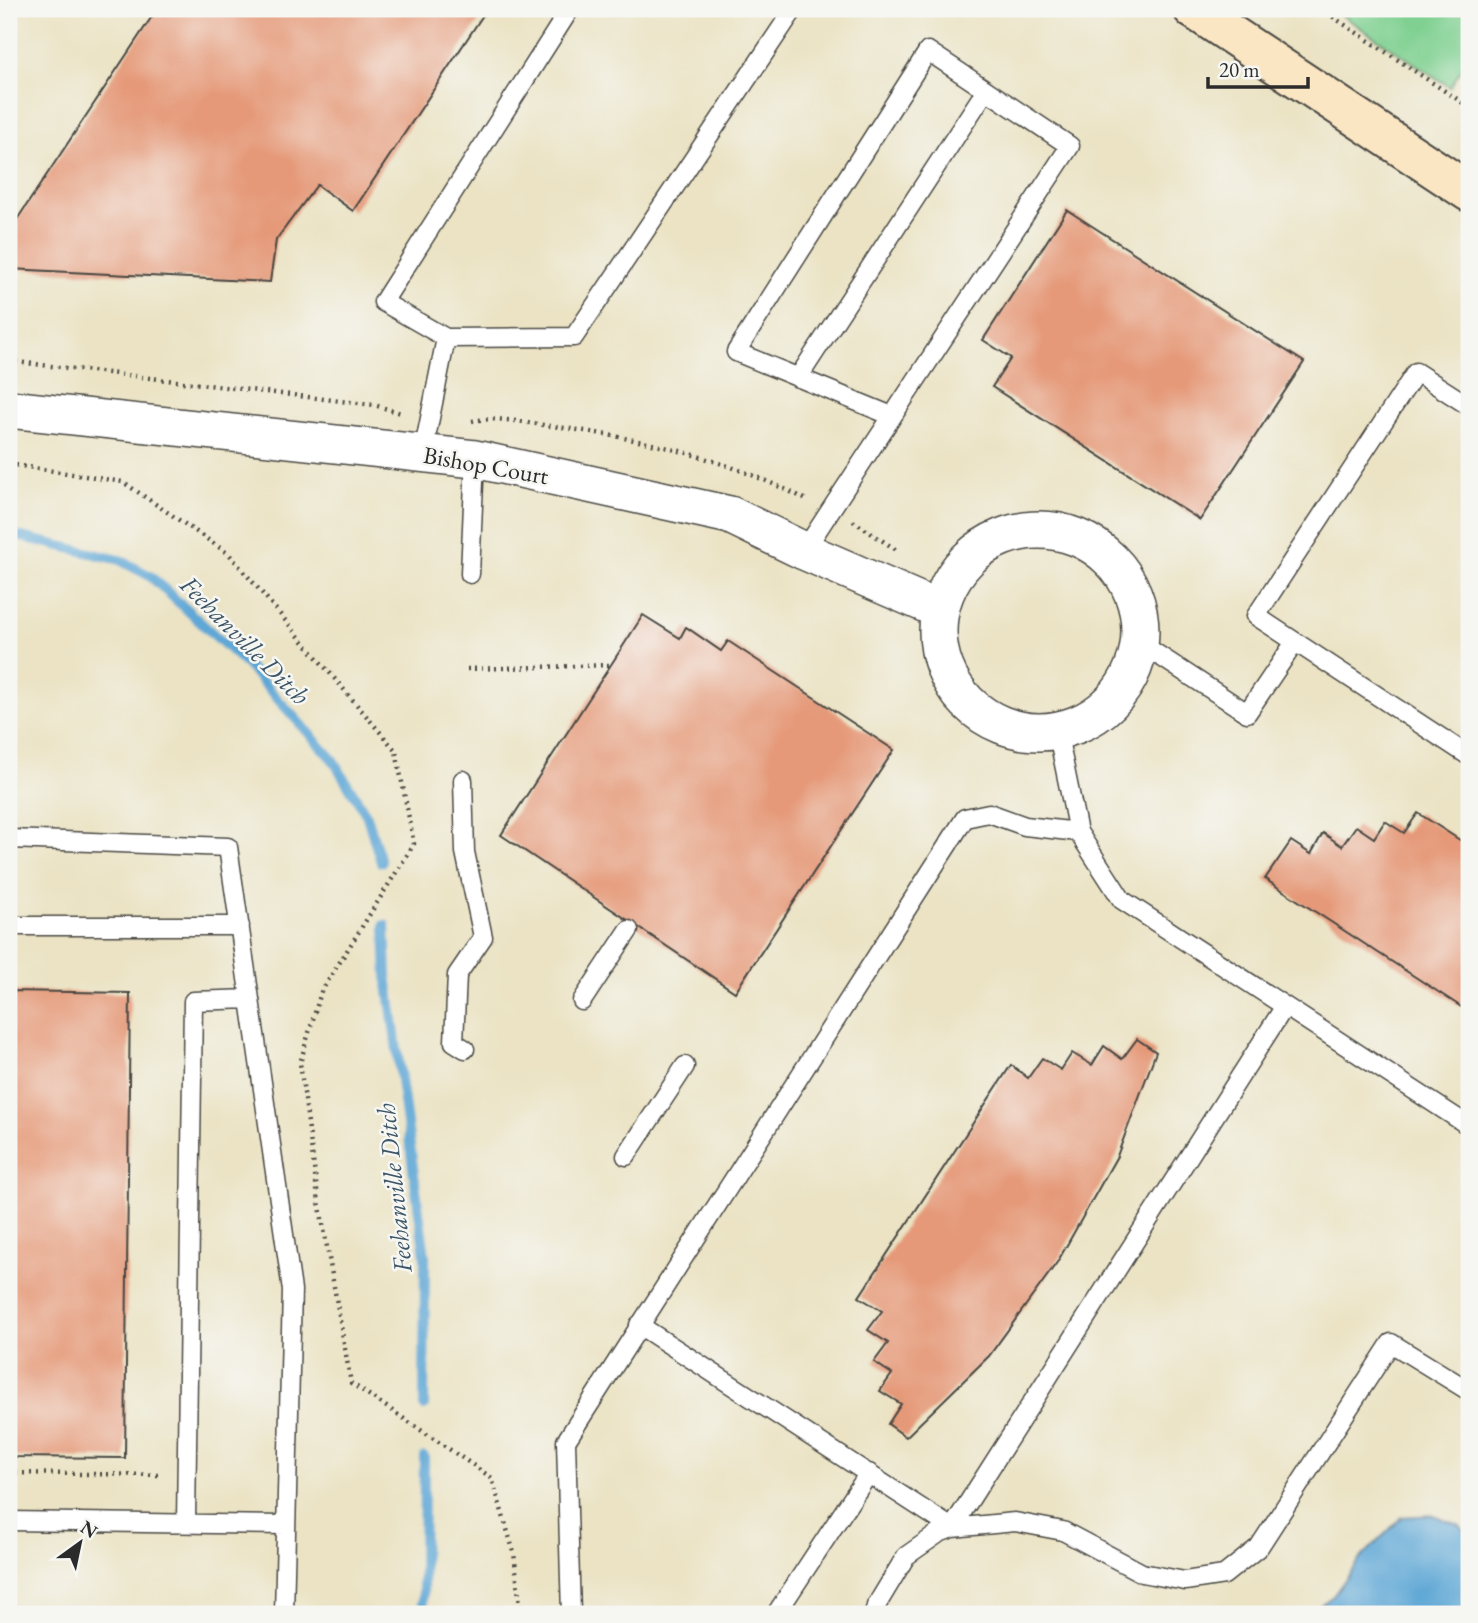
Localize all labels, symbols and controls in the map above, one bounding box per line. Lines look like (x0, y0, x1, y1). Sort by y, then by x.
scale bar (1208, 46, 1308, 90)
text: 20 m (1219, 56, 1260, 83)
street label: Bishop Court (421, 439, 551, 491)
water label: Feehanville Ditch (172, 567, 317, 712)
water label: Feehanville Ditch (368, 1101, 420, 1275)
north arrow (46, 1508, 116, 1578)
text: N (76, 1514, 103, 1544)

